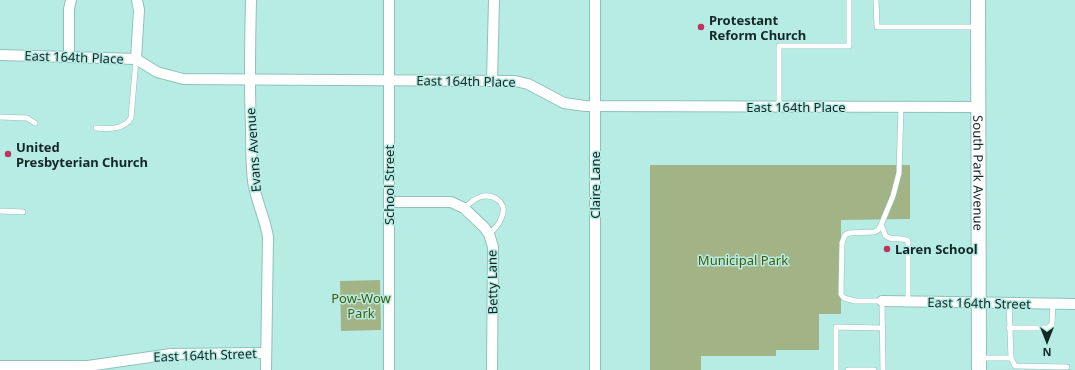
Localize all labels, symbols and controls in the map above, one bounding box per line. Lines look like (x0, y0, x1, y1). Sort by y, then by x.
place label: Protestant Reform Church (709, 11, 806, 44)
marker: Protestant Reform Church (696, 22, 706, 32)
street label: East 164th Place (24, 46, 124, 68)
street label: East 164th Place (416, 71, 516, 91)
street label: East 164th Place (746, 98, 846, 116)
street label: Evans Avenue (241, 107, 265, 193)
street label: South Park Avenue (969, 115, 988, 231)
place label: United Presbyterian Church (16, 138, 148, 171)
street label: School Street (380, 145, 398, 225)
marker: United Presbyterian Church (3, 149, 13, 159)
street label: Claire Lane (586, 151, 604, 219)
place label: Laren School (895, 240, 978, 258)
marker: Laren School (882, 244, 892, 254)
street label: Betty Lane (482, 250, 502, 314)
park label: Municipal Park (698, 251, 788, 269)
park label: Pow-Wow Park (331, 289, 392, 322)
street label: East 164th Street (927, 293, 1031, 313)
north arrow (1027, 322, 1067, 362)
street label: East 164th Street (153, 344, 257, 366)
text: N (1043, 345, 1051, 360)

